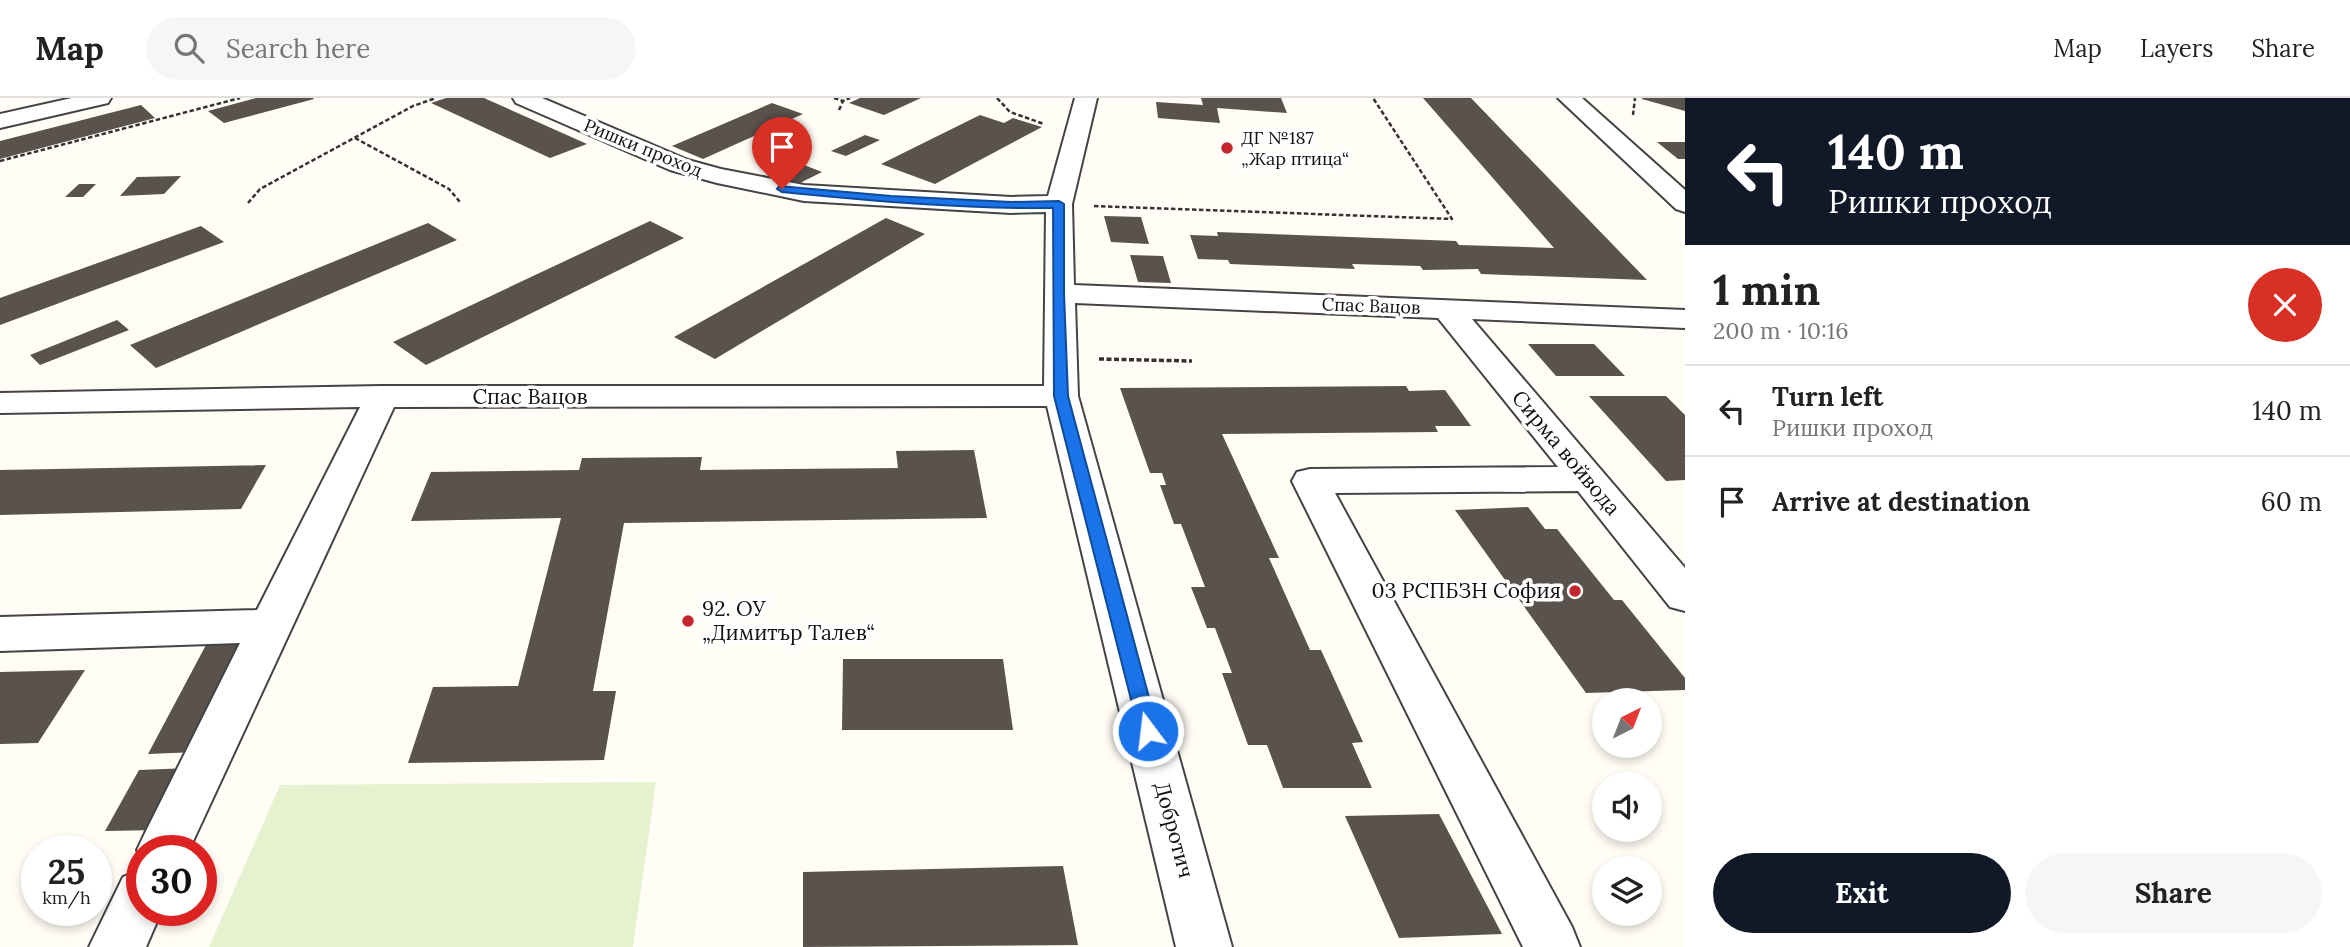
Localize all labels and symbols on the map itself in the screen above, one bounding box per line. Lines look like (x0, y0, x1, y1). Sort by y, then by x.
street label: Ришки проход (581, 113, 706, 182)
pin (752, 117, 812, 189)
place label: ДГ №187 „Жар птица“ (1241, 126, 1349, 170)
marker: ДГ №187 „Жар птица“ (1219, 140, 1235, 156)
street label: Спас Вацов (1321, 292, 1421, 319)
street label: Спас Вацов (472, 383, 588, 410)
street label: Сирма войвода (1506, 385, 1627, 521)
place label: 03 РСПБЗН София (1372, 577, 1561, 604)
marker: 03 РСПБЗН София (1567, 583, 1583, 599)
place label: 92. ОУ „Димитър Талев“ (702, 595, 875, 646)
marker: 92. ОУ „Димитър Талев“ (680, 613, 696, 629)
north arrow (1592, 688, 1662, 758)
position arrow (1111, 694, 1185, 768)
street label: Добротич (1149, 779, 1200, 881)
speed limit sign: 30 (126, 835, 217, 926)

